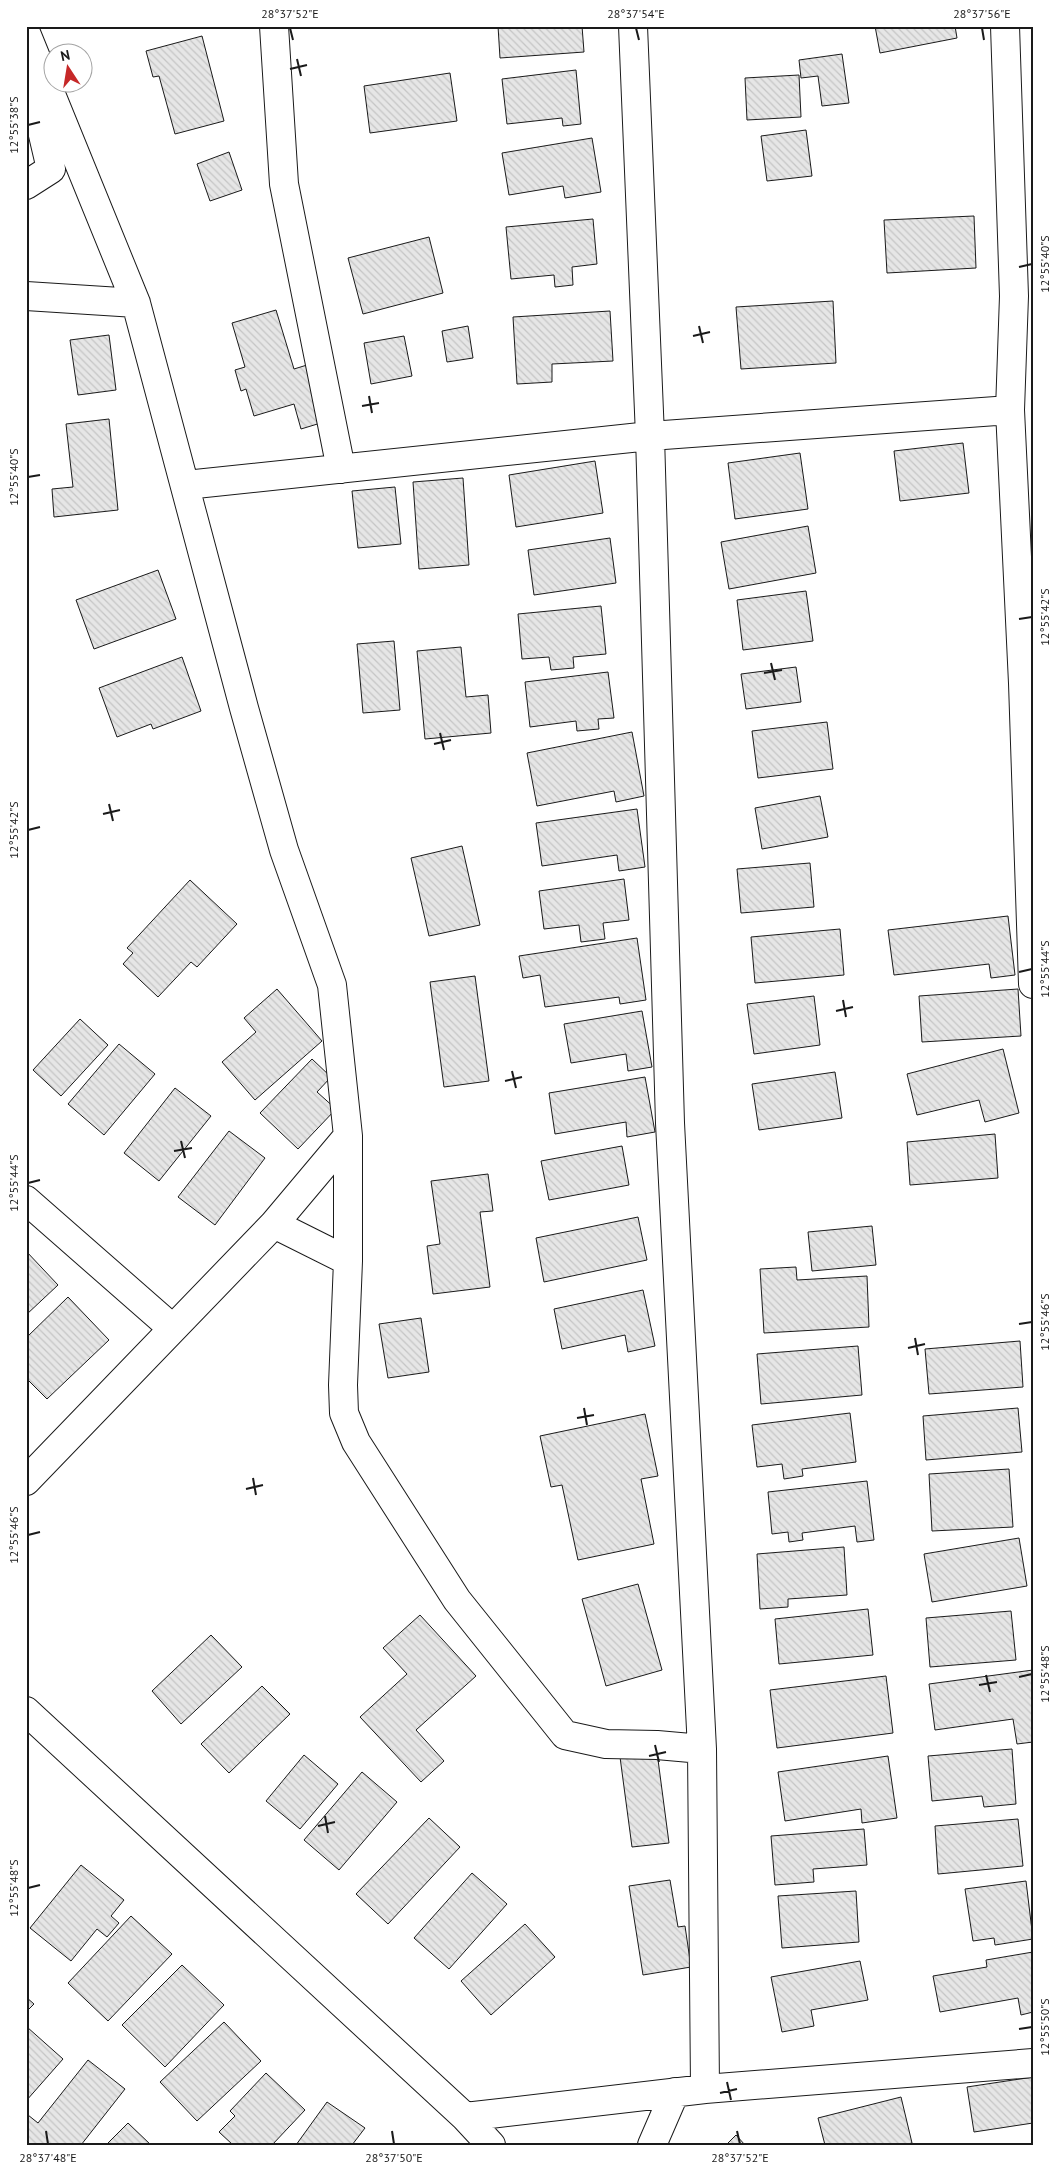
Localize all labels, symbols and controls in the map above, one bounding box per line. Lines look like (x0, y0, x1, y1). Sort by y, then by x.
text: 28°37'52"E (261, 6, 319, 21)
text: 28°37'54"E (607, 6, 665, 21)
text: 28°37'56"E (953, 6, 1011, 21)
north arrow (42, 42, 92, 92)
text: N (59, 46, 72, 65)
text: 12°55'38"S (6, 96, 21, 154)
text: 12°55'40"S (1037, 235, 1052, 293)
text: 12°55'40"S (6, 448, 21, 506)
text: 12°55'42"S (1037, 588, 1052, 646)
text: 12°55'42"S (6, 801, 21, 859)
text: 12°55'44"S (1037, 940, 1052, 998)
text: 12°55'44"S (6, 1154, 21, 1212)
text: 12°55'46"S (1037, 1293, 1052, 1351)
text: 12°55'46"S (6, 1506, 21, 1564)
text: 12°55'48"S (1037, 1645, 1052, 1703)
text: 12°55'48"S (6, 1859, 21, 1917)
text: 12°55'50"S (1037, 1998, 1052, 2056)
text: 28°37'48"E (19, 2150, 77, 2165)
text: 28°37'50"E (365, 2150, 423, 2165)
text: 28°37'52"E (711, 2150, 769, 2165)

